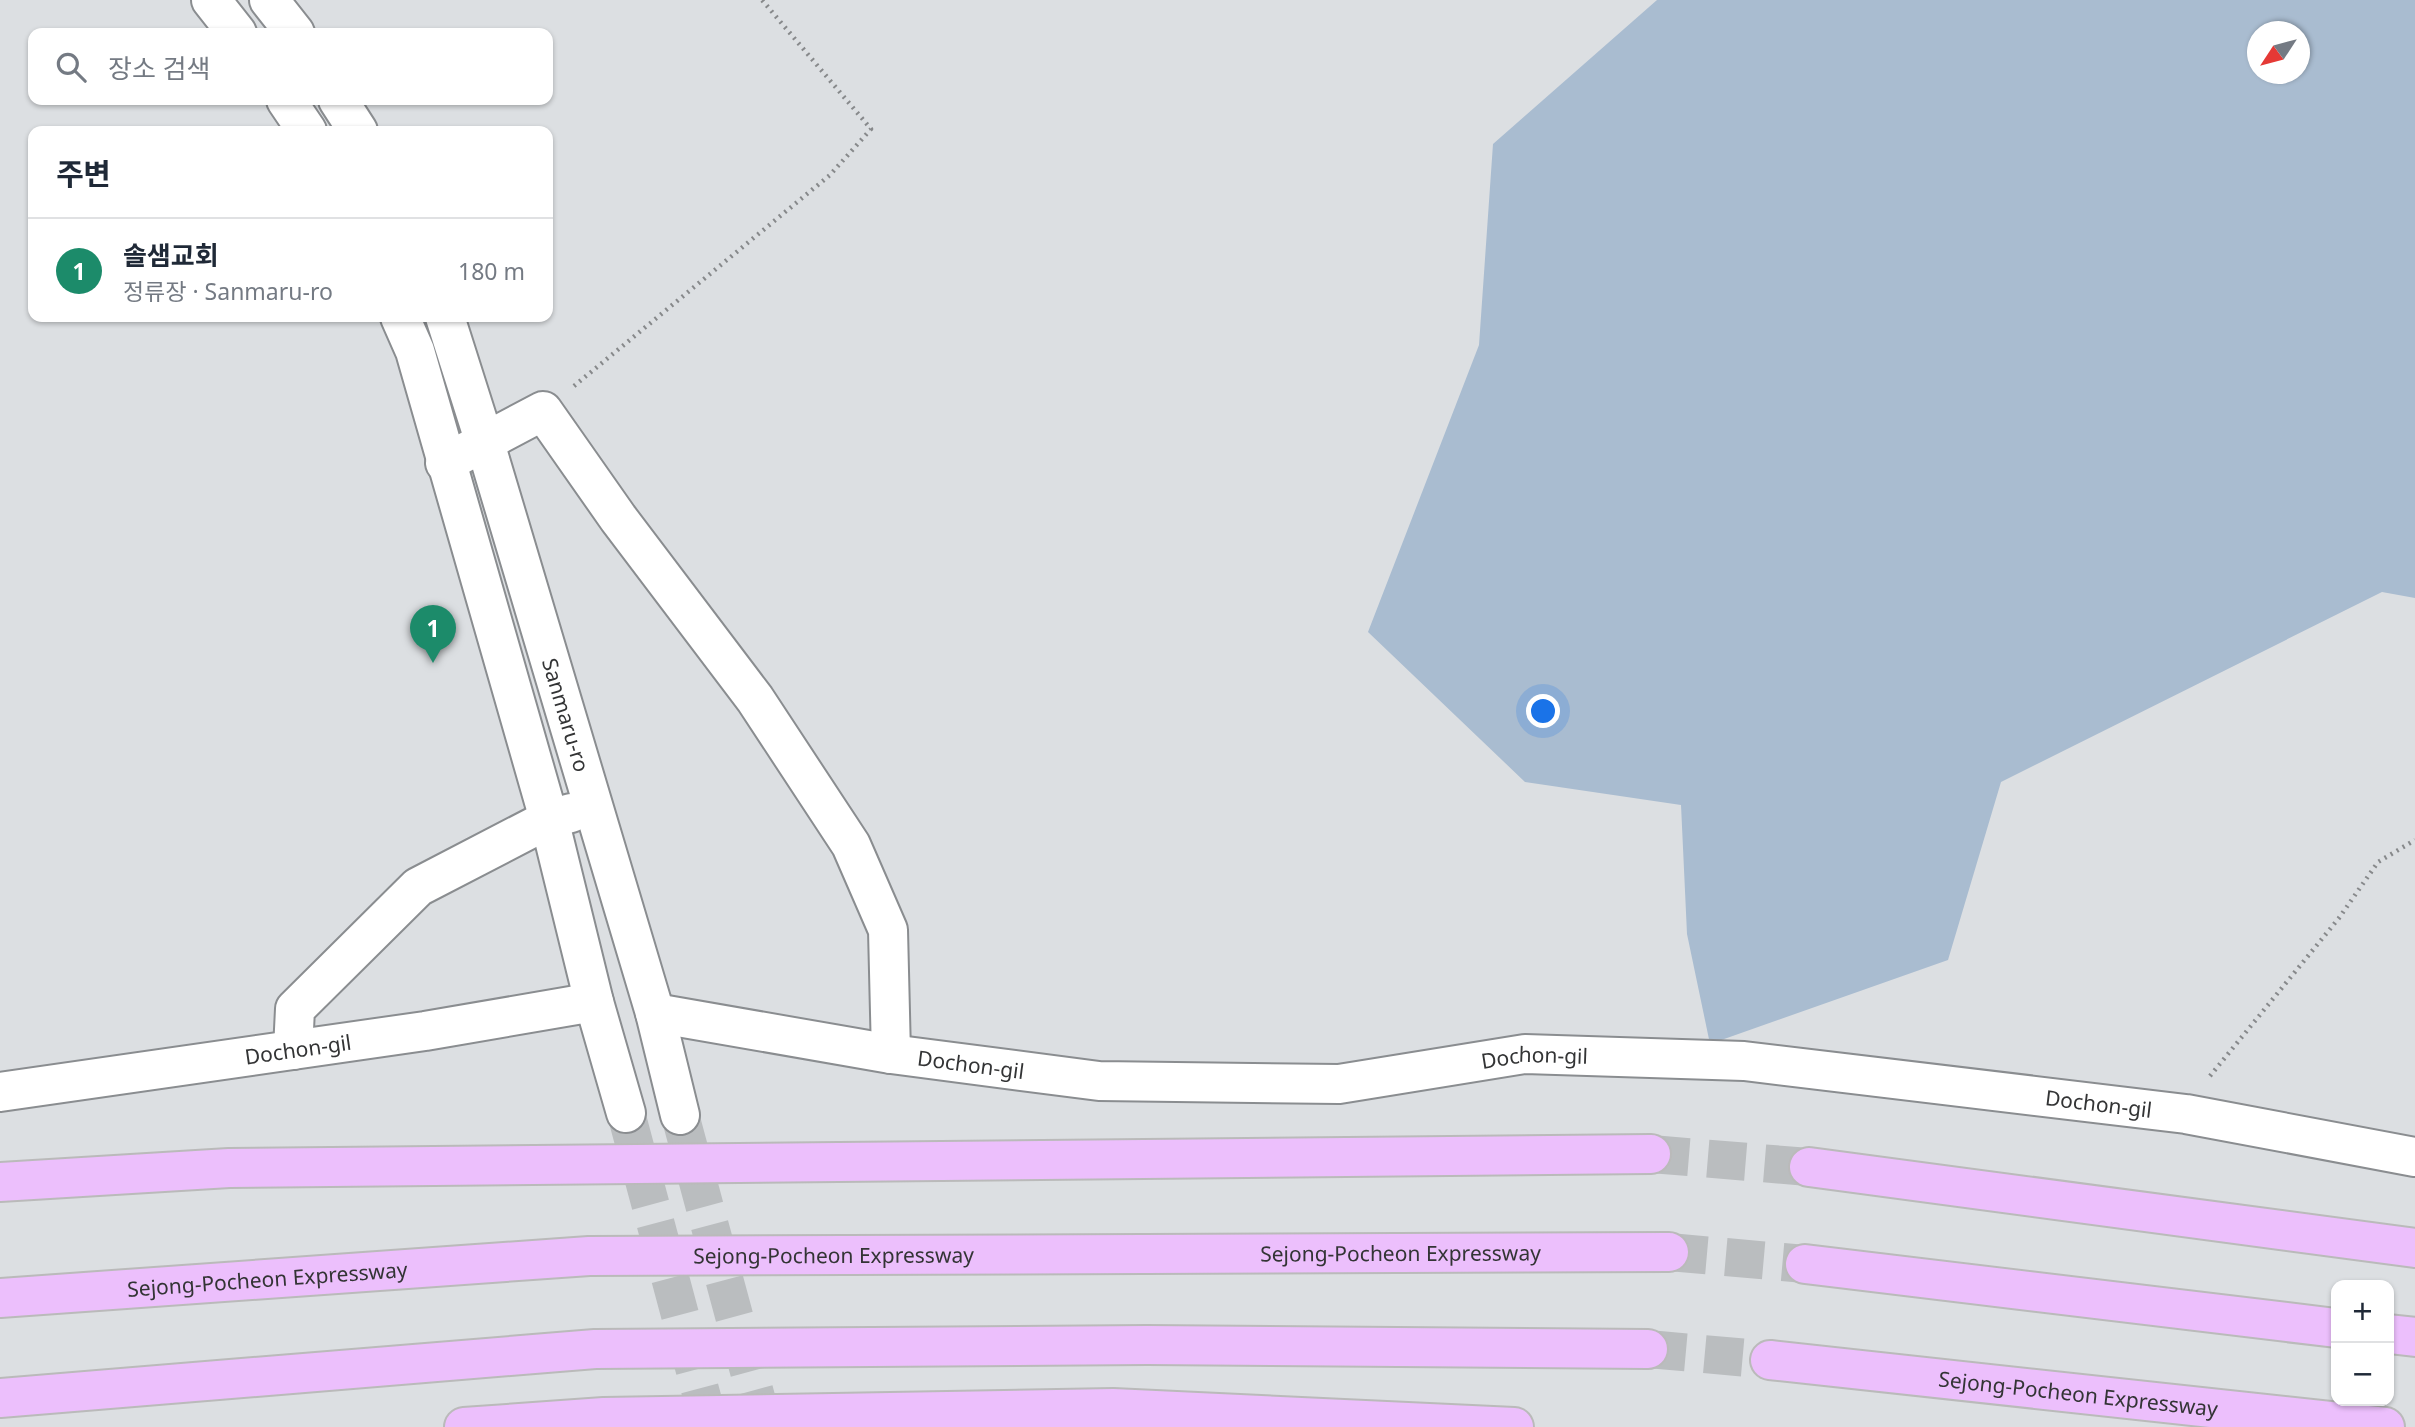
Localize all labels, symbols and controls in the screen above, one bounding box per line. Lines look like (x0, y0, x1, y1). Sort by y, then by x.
north arrow (2247, 21, 2310, 84)
search box (28, 28, 553, 105)
icon: search (52, 48, 90, 86)
text: 장소 검색 (108, 50, 210, 86)
text: 주변 (56, 153, 111, 194)
text: 솔샘교회 (123, 237, 219, 273)
text: 1 (72, 255, 86, 287)
text: 180 m (458, 255, 525, 287)
text: 정류장 · Sanmaru-ro (123, 275, 333, 307)
pin: 1 (410, 605, 456, 663)
street label: Sanmaru-ro (536, 655, 596, 775)
your location (1526, 694, 1560, 728)
street label: Dochon-gil (243, 1028, 353, 1071)
street label: Dochon-gil (1479, 1040, 1588, 1075)
street label: Dochon-gil (916, 1044, 1026, 1085)
street label: Dochon-gil (2044, 1083, 2154, 1124)
street label: Sejong-Pocheon Expressway (1260, 1238, 1541, 1268)
street label: Sejong-Pocheon Expressway (693, 1241, 974, 1270)
street label: Sejong-Pocheon Expressway (126, 1255, 409, 1303)
map controls (2331, 1280, 2394, 1406)
button: + (2331, 1280, 2394, 1343)
button: − (2331, 1343, 2394, 1406)
street label: Sejong-Pocheon Expressway (1937, 1364, 2220, 1423)

